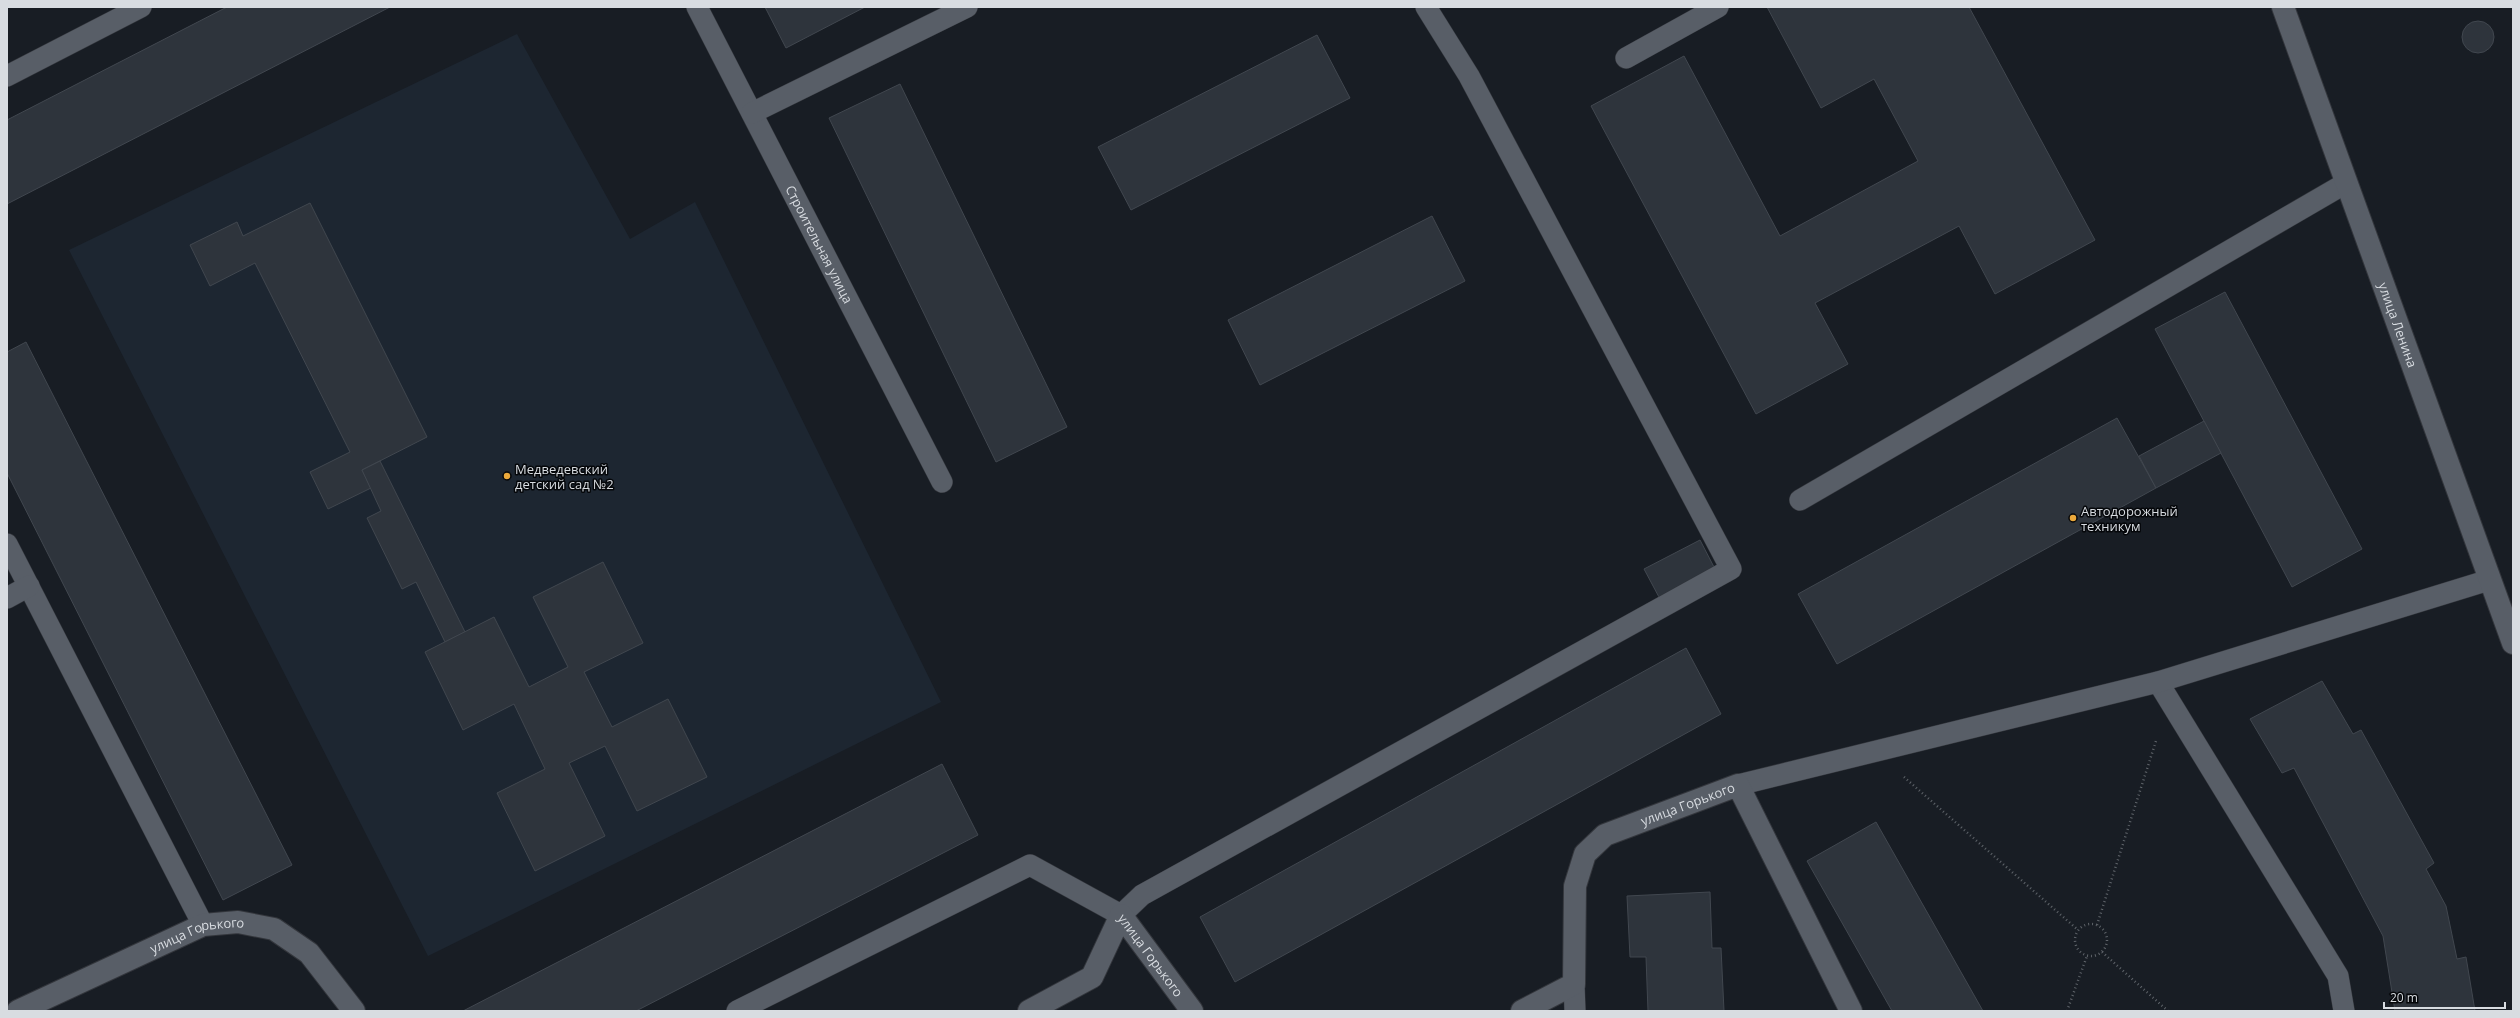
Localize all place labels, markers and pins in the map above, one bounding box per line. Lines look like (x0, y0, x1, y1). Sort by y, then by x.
place label: Медведевский детский сад №2 (515, 460, 614, 493)
marker: Медведевский детский сад №2 (502, 471, 512, 481)
place label: Автодорожный техникум (2081, 502, 2178, 535)
marker: Автодорожный техникум (2068, 513, 2078, 523)

